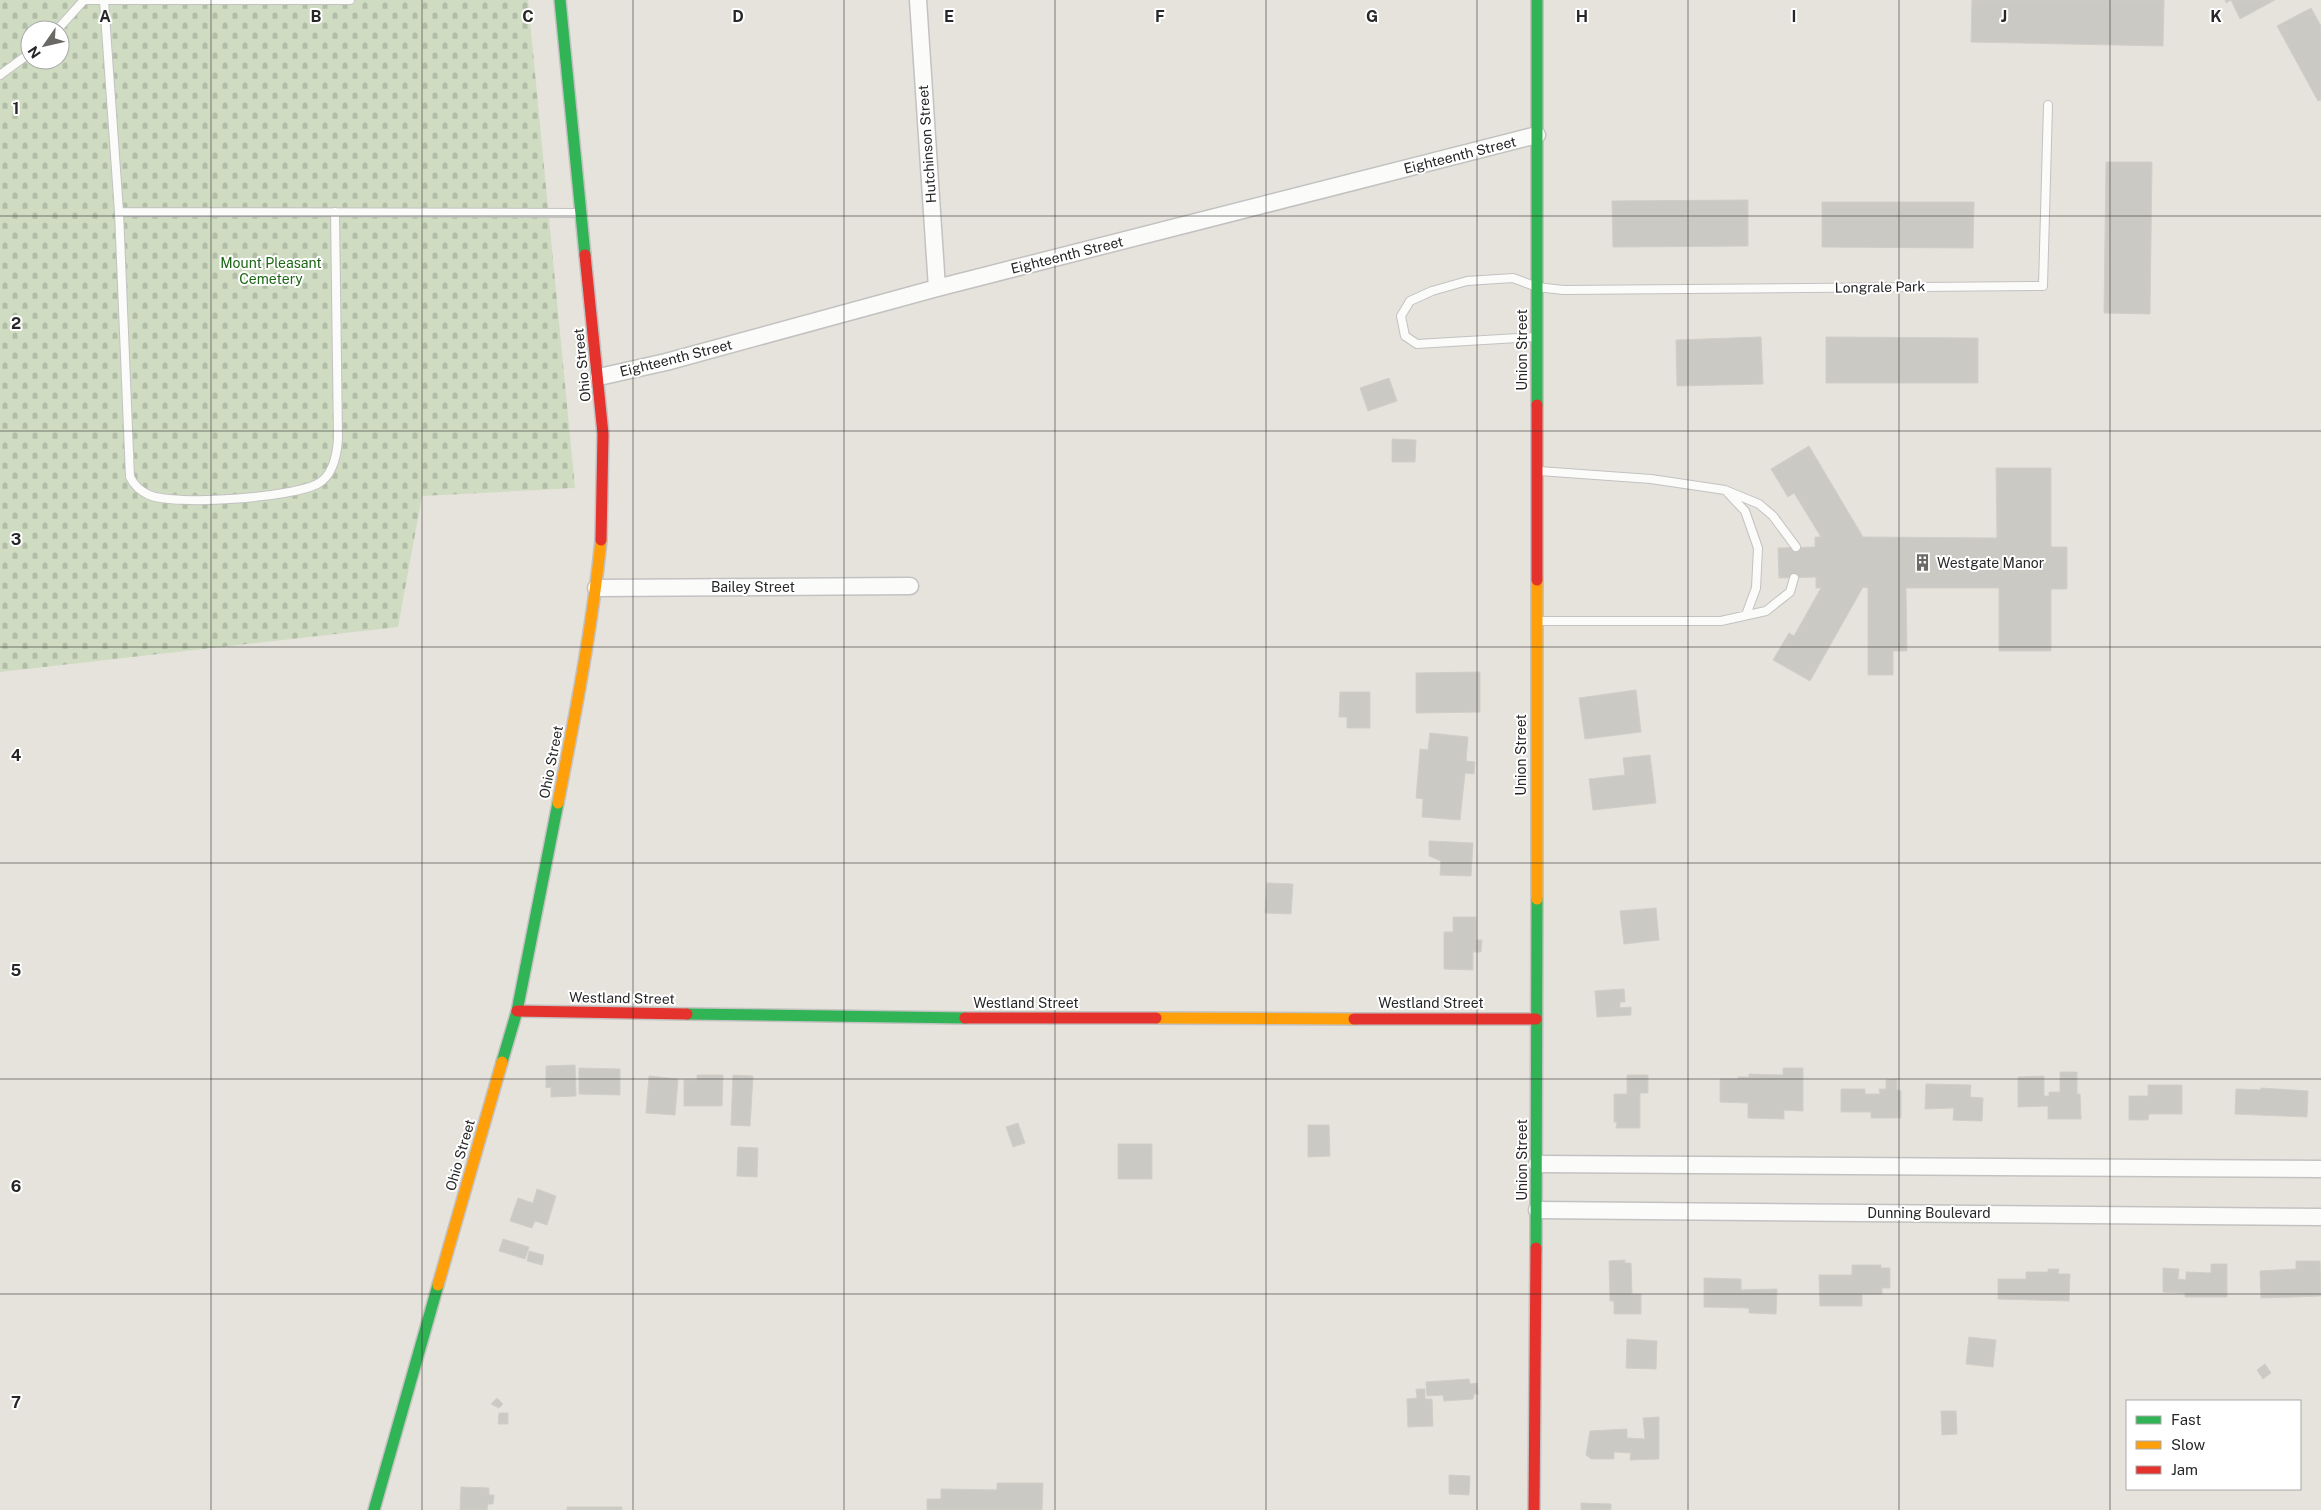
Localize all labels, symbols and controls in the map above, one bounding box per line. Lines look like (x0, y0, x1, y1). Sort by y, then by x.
text: A (99, 7, 111, 26)
text: B (311, 7, 322, 26)
text: C (522, 7, 534, 26)
text: D (732, 7, 744, 26)
text: E (944, 7, 954, 26)
text: F (1155, 7, 1165, 26)
text: G (1366, 7, 1378, 26)
text: H (1576, 7, 1588, 26)
text: I (1792, 7, 1796, 26)
text: J (2001, 7, 2007, 26)
text: K (2210, 7, 2222, 26)
north arrow (20, 20, 70, 70)
text: N (25, 43, 44, 61)
street label: Hutchinson Street (915, 84, 939, 204)
text: 1 (13, 99, 19, 118)
street label: Eighteenth Street (1402, 133, 1518, 177)
street label: Eighteenth Street (1009, 233, 1125, 277)
park label: Mount Pleasant Cemetery (220, 255, 322, 287)
street label: Longrale Park (1835, 278, 1926, 296)
street label: Union Street (1514, 309, 1530, 391)
text: 2 (11, 314, 21, 333)
street label: Ohio Street (570, 327, 594, 403)
street label: Eighteenth Street (618, 336, 734, 380)
text: 3 (11, 530, 21, 549)
building icon: Westgate Manor (1913, 553, 1933, 573)
place label: Westgate Manor (1937, 555, 2044, 571)
street label: Bailey Street (711, 579, 795, 595)
street label: Union Street (1513, 714, 1529, 796)
street label: Ohio Street (536, 724, 566, 800)
text: 4 (11, 746, 22, 765)
text: 5 (11, 961, 22, 980)
street label: Westland Street (569, 989, 675, 1007)
street label: Westland Street (973, 995, 1079, 1011)
street label: Westland Street (1378, 995, 1484, 1011)
street label: Ohio Street (442, 1117, 478, 1193)
street label: Union Street (1514, 1119, 1530, 1201)
text: 6 (11, 1177, 21, 1196)
street label: Dunning Boulevard (1867, 1205, 1991, 1221)
text: 7 (11, 1393, 21, 1412)
legend (2126, 1400, 2301, 1490)
text: Fast (2171, 1411, 2201, 1428)
text: Slow (2171, 1436, 2206, 1453)
text: Jam (2171, 1461, 2198, 1478)

